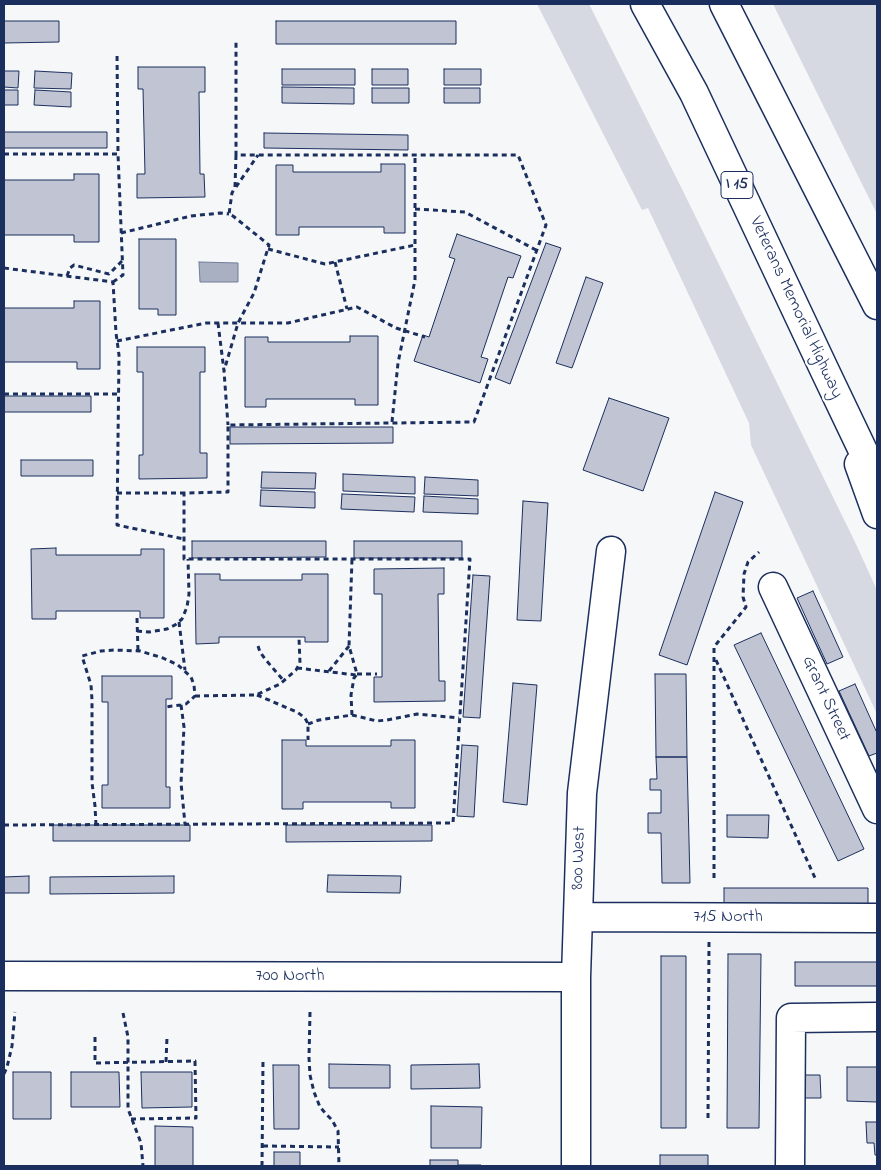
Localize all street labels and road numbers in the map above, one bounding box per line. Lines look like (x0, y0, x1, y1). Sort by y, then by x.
road number: I 15 (721, 172, 753, 198)
street label: Veterans Memorial Highway (743, 214, 847, 402)
street label: Grant Street (796, 653, 854, 745)
street label: 800 West (568, 826, 592, 890)
street label: 715 North (693, 907, 763, 929)
street label: 700 North (255, 966, 325, 988)

